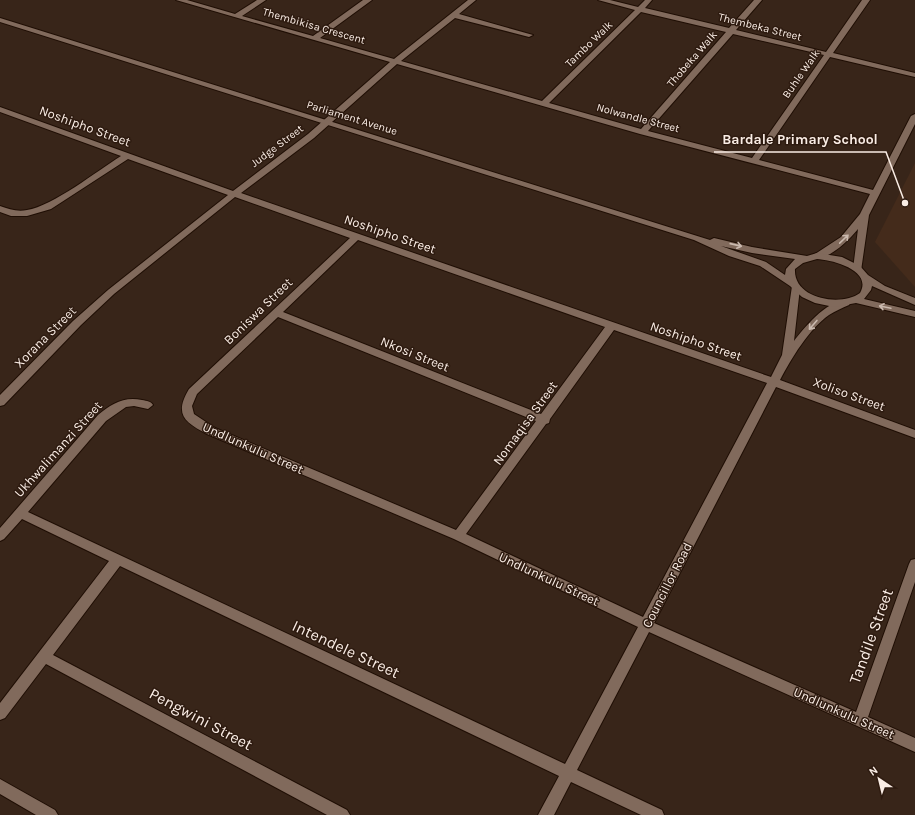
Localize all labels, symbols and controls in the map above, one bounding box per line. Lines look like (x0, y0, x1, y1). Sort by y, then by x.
street label: Thembikisa Crescent (261, 5, 367, 47)
street label: Thembeka Street (717, 10, 803, 44)
street label: Tambo Walk (563, 18, 615, 70)
street label: Thobeka Walk (664, 28, 720, 90)
street label: Buhle Walk (780, 47, 822, 101)
street label: Parliament Avenue (305, 98, 399, 138)
street label: Nolwandle Street (595, 101, 681, 135)
street label: Noshipho Street (37, 103, 133, 149)
street label: Judge Street (248, 122, 306, 170)
callout: Bardale Primary School (714, 126, 886, 152)
text: Bardale Primary School (722, 131, 878, 148)
street label: Noshipho Street (342, 211, 438, 257)
one-way arrow (839, 234, 849, 243)
one-way arrow (729, 242, 742, 250)
street label: Boniswa Street (221, 275, 295, 347)
one-way arrow (879, 302, 892, 310)
street label: Xorana Street (11, 303, 79, 371)
street label: Noshipho Street (648, 318, 744, 364)
one-way arrow (808, 320, 818, 330)
street label: Nkosi Street (378, 333, 452, 375)
street label: Xoliso Street (811, 374, 887, 414)
street label: Nomaqisa Street (490, 378, 561, 468)
street label: Ukhwalimanzi Street (11, 398, 105, 500)
street label: Undlunkulu Street (200, 419, 306, 477)
street label: Councillor Road (639, 540, 695, 630)
street label: Undlunkulu Street (496, 549, 602, 609)
street label: Tandile Street (845, 586, 897, 686)
street label: Intendele Street (289, 616, 403, 682)
street label: Pengwini Street (146, 684, 256, 754)
street label: Undlunkulu Street (791, 684, 897, 742)
north arrow (859, 759, 899, 799)
text: N (867, 764, 881, 779)

